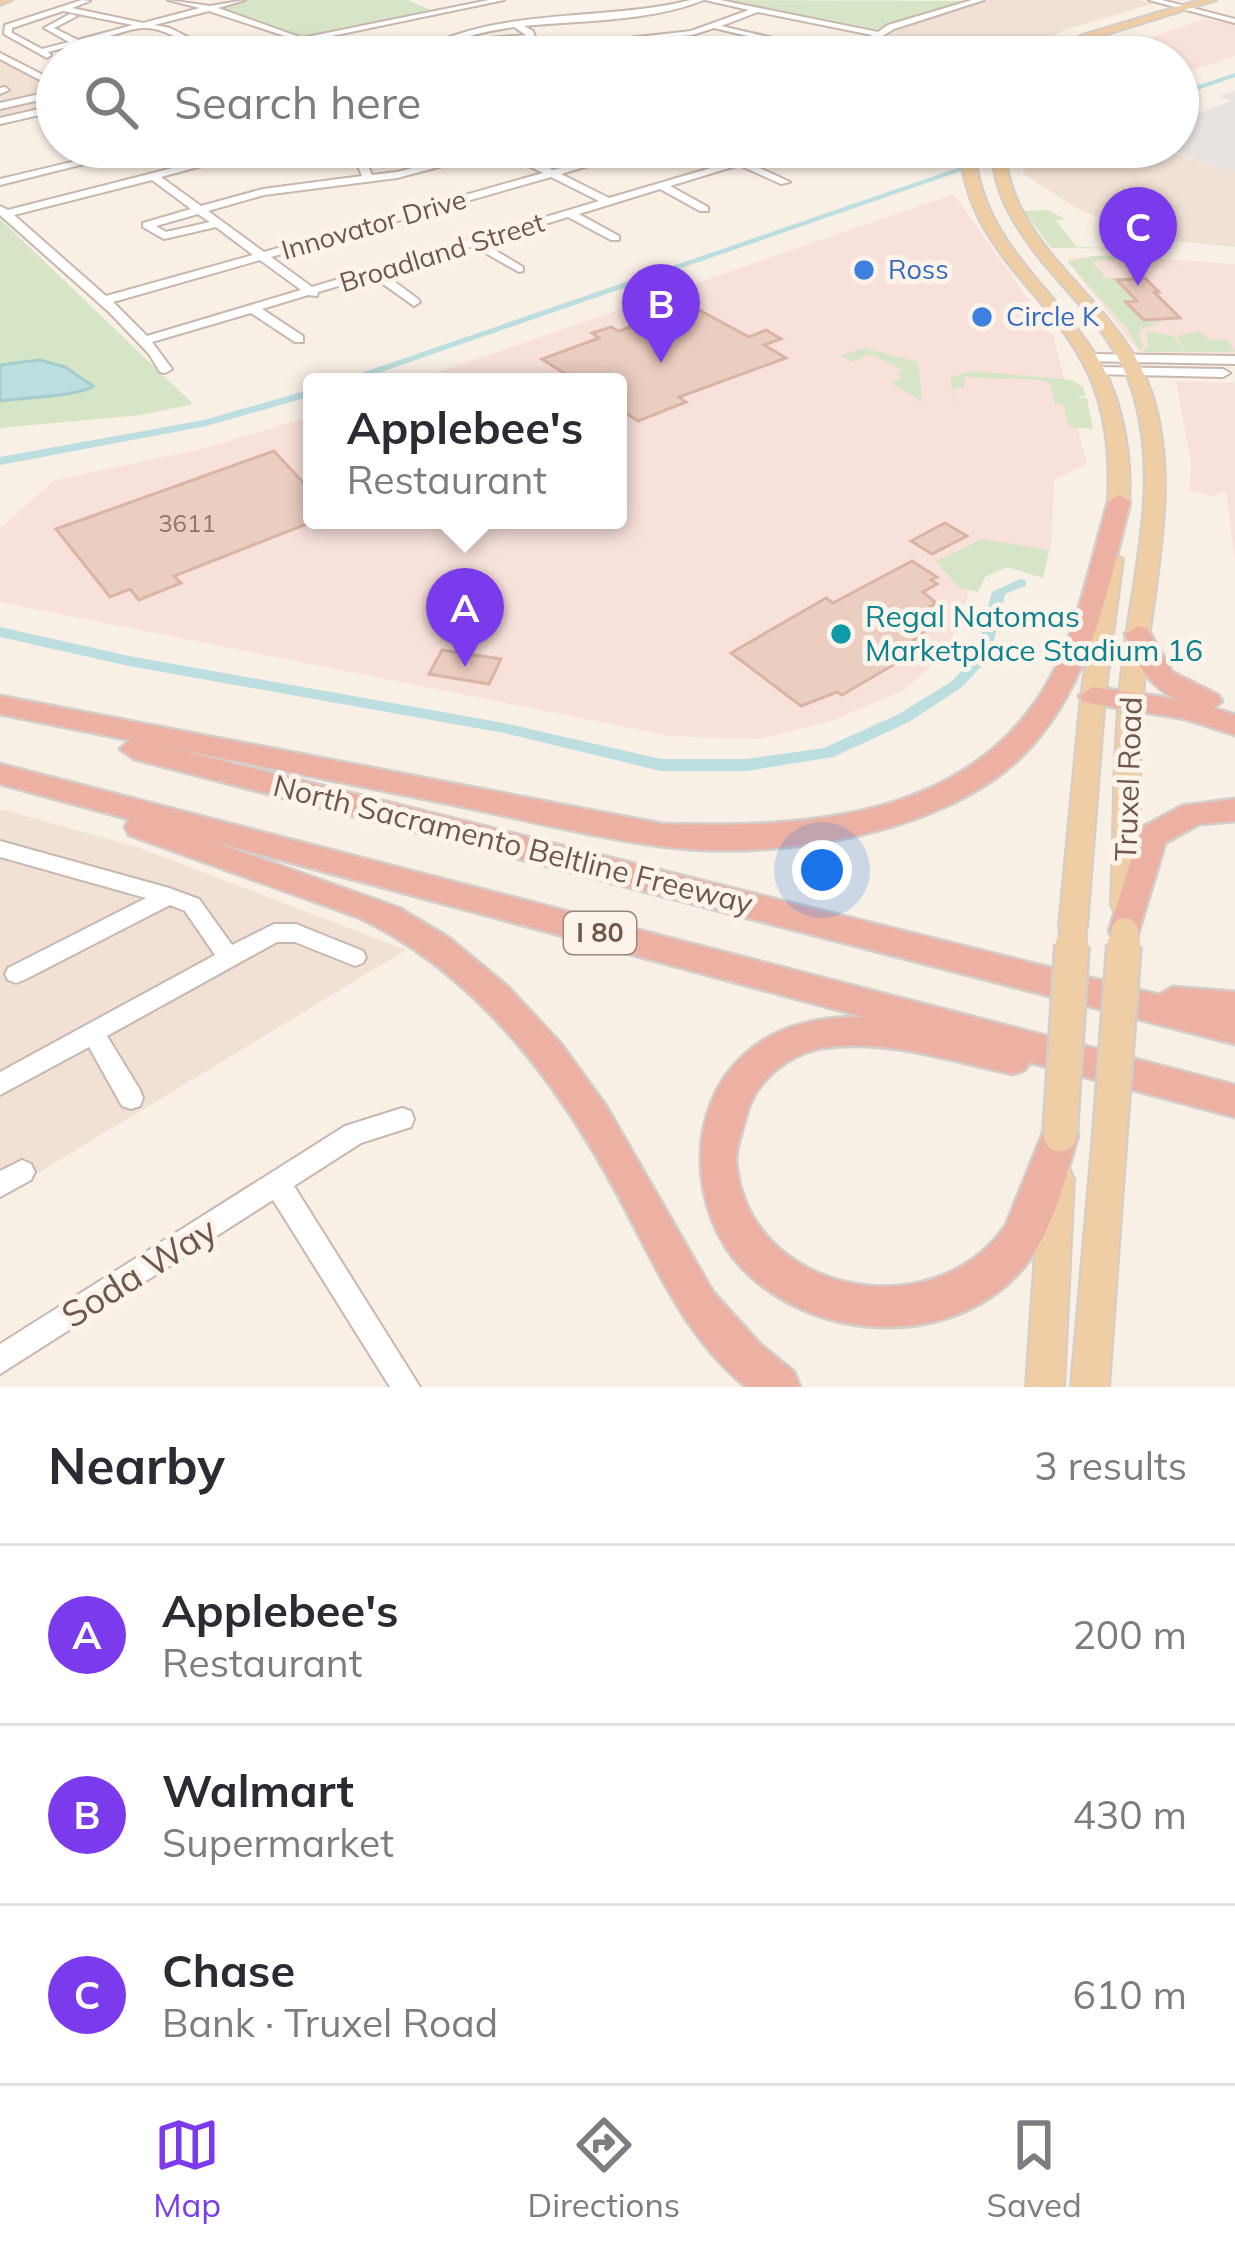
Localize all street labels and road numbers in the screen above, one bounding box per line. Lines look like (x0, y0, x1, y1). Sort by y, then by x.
street label: Innovator Drive (277, 181, 470, 267)
street label: Broadland Street (335, 205, 548, 299)
street label: Truxel Road (1106, 696, 1150, 862)
street label: North Sacramento Beltline Freeway (270, 766, 757, 922)
road number: I 80 (564, 912, 636, 954)
street label: Soda Way (53, 1206, 224, 1337)

